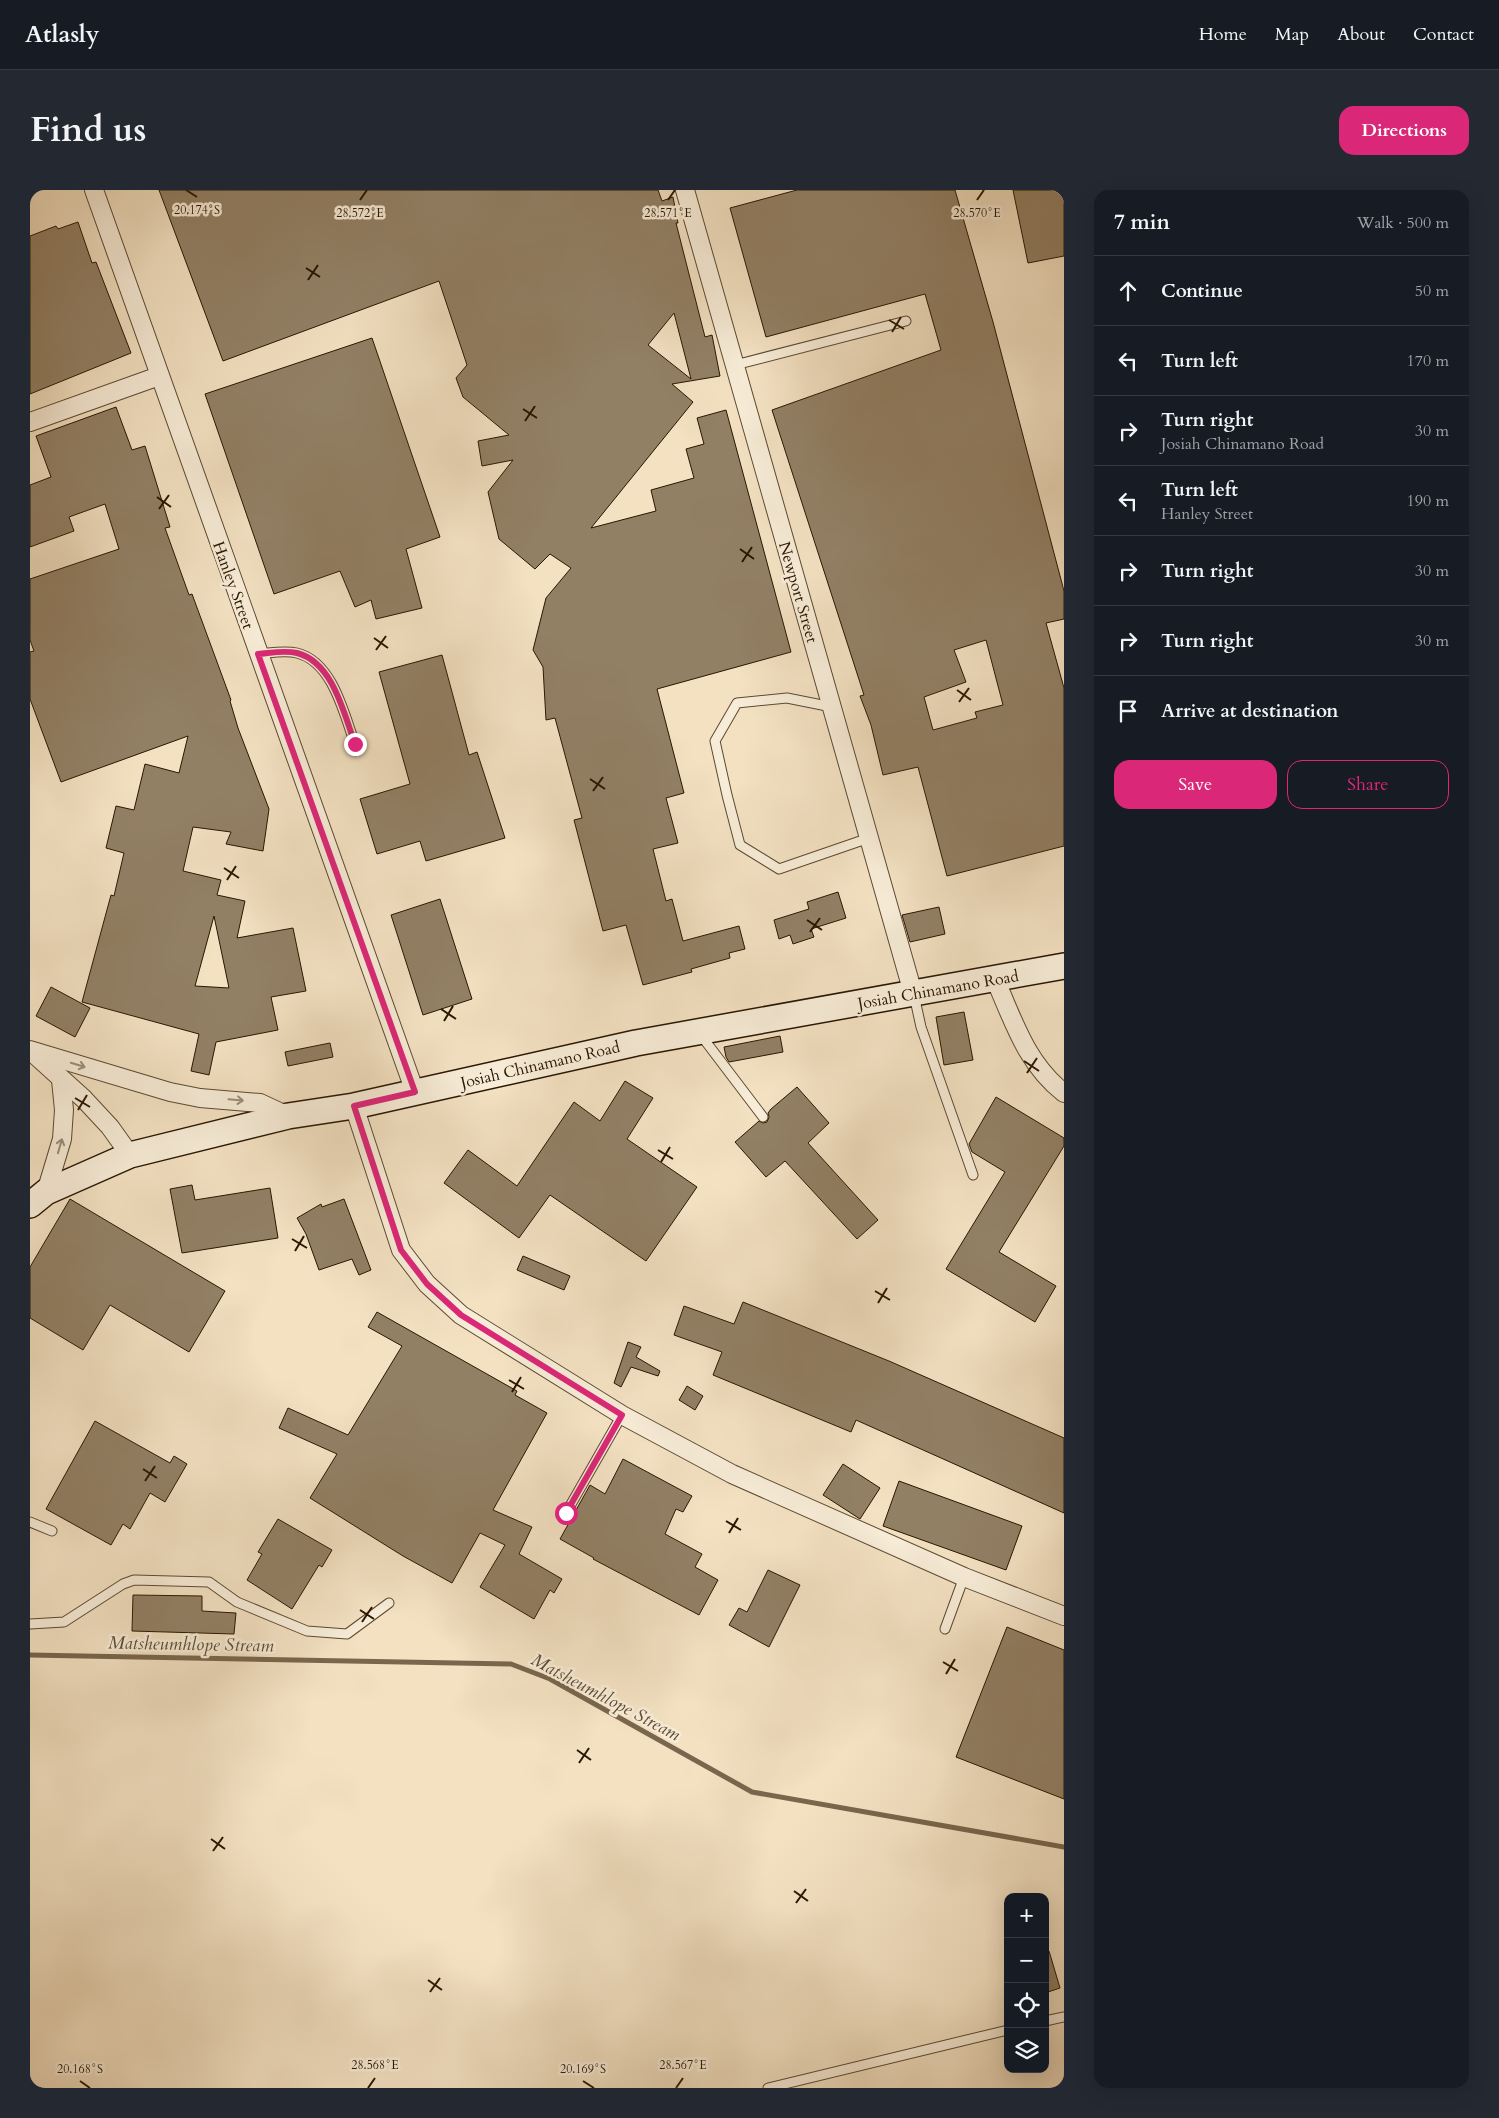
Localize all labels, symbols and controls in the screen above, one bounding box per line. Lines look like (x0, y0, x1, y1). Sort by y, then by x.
text: Atlasly (25, 18, 99, 51)
text: Home (1199, 22, 1247, 47)
text: Map (1275, 22, 1309, 47)
text: About (1337, 22, 1385, 47)
text: Contact (1413, 22, 1474, 47)
text: Find us (30, 106, 146, 154)
button: Directions (1339, 106, 1469, 155)
text: 20.174°S (174, 202, 220, 218)
text: 28.572°E (336, 205, 384, 221)
text: 28.571°E (644, 205, 692, 221)
text: 28.570°E (953, 205, 1001, 221)
text: 7 min (1114, 208, 1170, 237)
text: Walk · 500 m (1357, 212, 1449, 234)
icon: ahead (1114, 277, 1142, 305)
text: Continue (1161, 278, 1243, 304)
text: 50 m (1415, 280, 1449, 302)
icon: left (1114, 347, 1142, 375)
text: Turn left (1161, 348, 1238, 374)
text: 170 m (1407, 350, 1449, 372)
text: Turn right (1161, 407, 1253, 433)
icon: right (1114, 417, 1142, 445)
text: 30 m (1415, 420, 1449, 442)
text: Josiah Chinamano Road (1161, 433, 1324, 455)
text: Turn left (1161, 477, 1238, 503)
icon: left (1114, 487, 1142, 515)
text: 190 m (1407, 490, 1449, 512)
text: Hanley Street (1161, 503, 1253, 525)
street label: Hanley Street (207, 538, 259, 632)
street label: Newport Street (773, 539, 823, 646)
icon: right (1114, 557, 1142, 585)
text: Turn right (1161, 558, 1253, 584)
text: 30 m (1415, 560, 1449, 582)
icon: right (1114, 627, 1142, 655)
text: Turn right (1161, 628, 1253, 654)
text: 30 m (1415, 630, 1449, 652)
icon: arrive (1114, 697, 1142, 725)
text: Arrive at destination (1161, 698, 1338, 724)
route end (344, 733, 367, 756)
button: Save (1114, 760, 1277, 809)
button: Share (1287, 760, 1449, 809)
street label: Josiah Chinamano Road (854, 965, 1021, 1015)
street label: Josiah Chinamano Road (456, 1036, 623, 1094)
one-way arrow (69, 1061, 85, 1070)
one-way arrow (227, 1095, 243, 1105)
one-way arrow (56, 1138, 65, 1154)
route start (555, 1502, 578, 1525)
water label: Matsheumhlope Stream (108, 1631, 274, 1658)
water label: Matsheumhlope Stream (527, 1647, 685, 1748)
map controls (1004, 1893, 1049, 2073)
button: + (1004, 1893, 1049, 1938)
button: − (1004, 1938, 1049, 1983)
button: locate (1004, 1983, 1049, 2028)
button: layers (1004, 2028, 1049, 2073)
text: 28.568°E (351, 2057, 399, 2073)
text: 28.567°E (659, 2057, 707, 2073)
text: 20.168°S (57, 2061, 103, 2077)
text: 20.169°S (560, 2061, 606, 2077)

